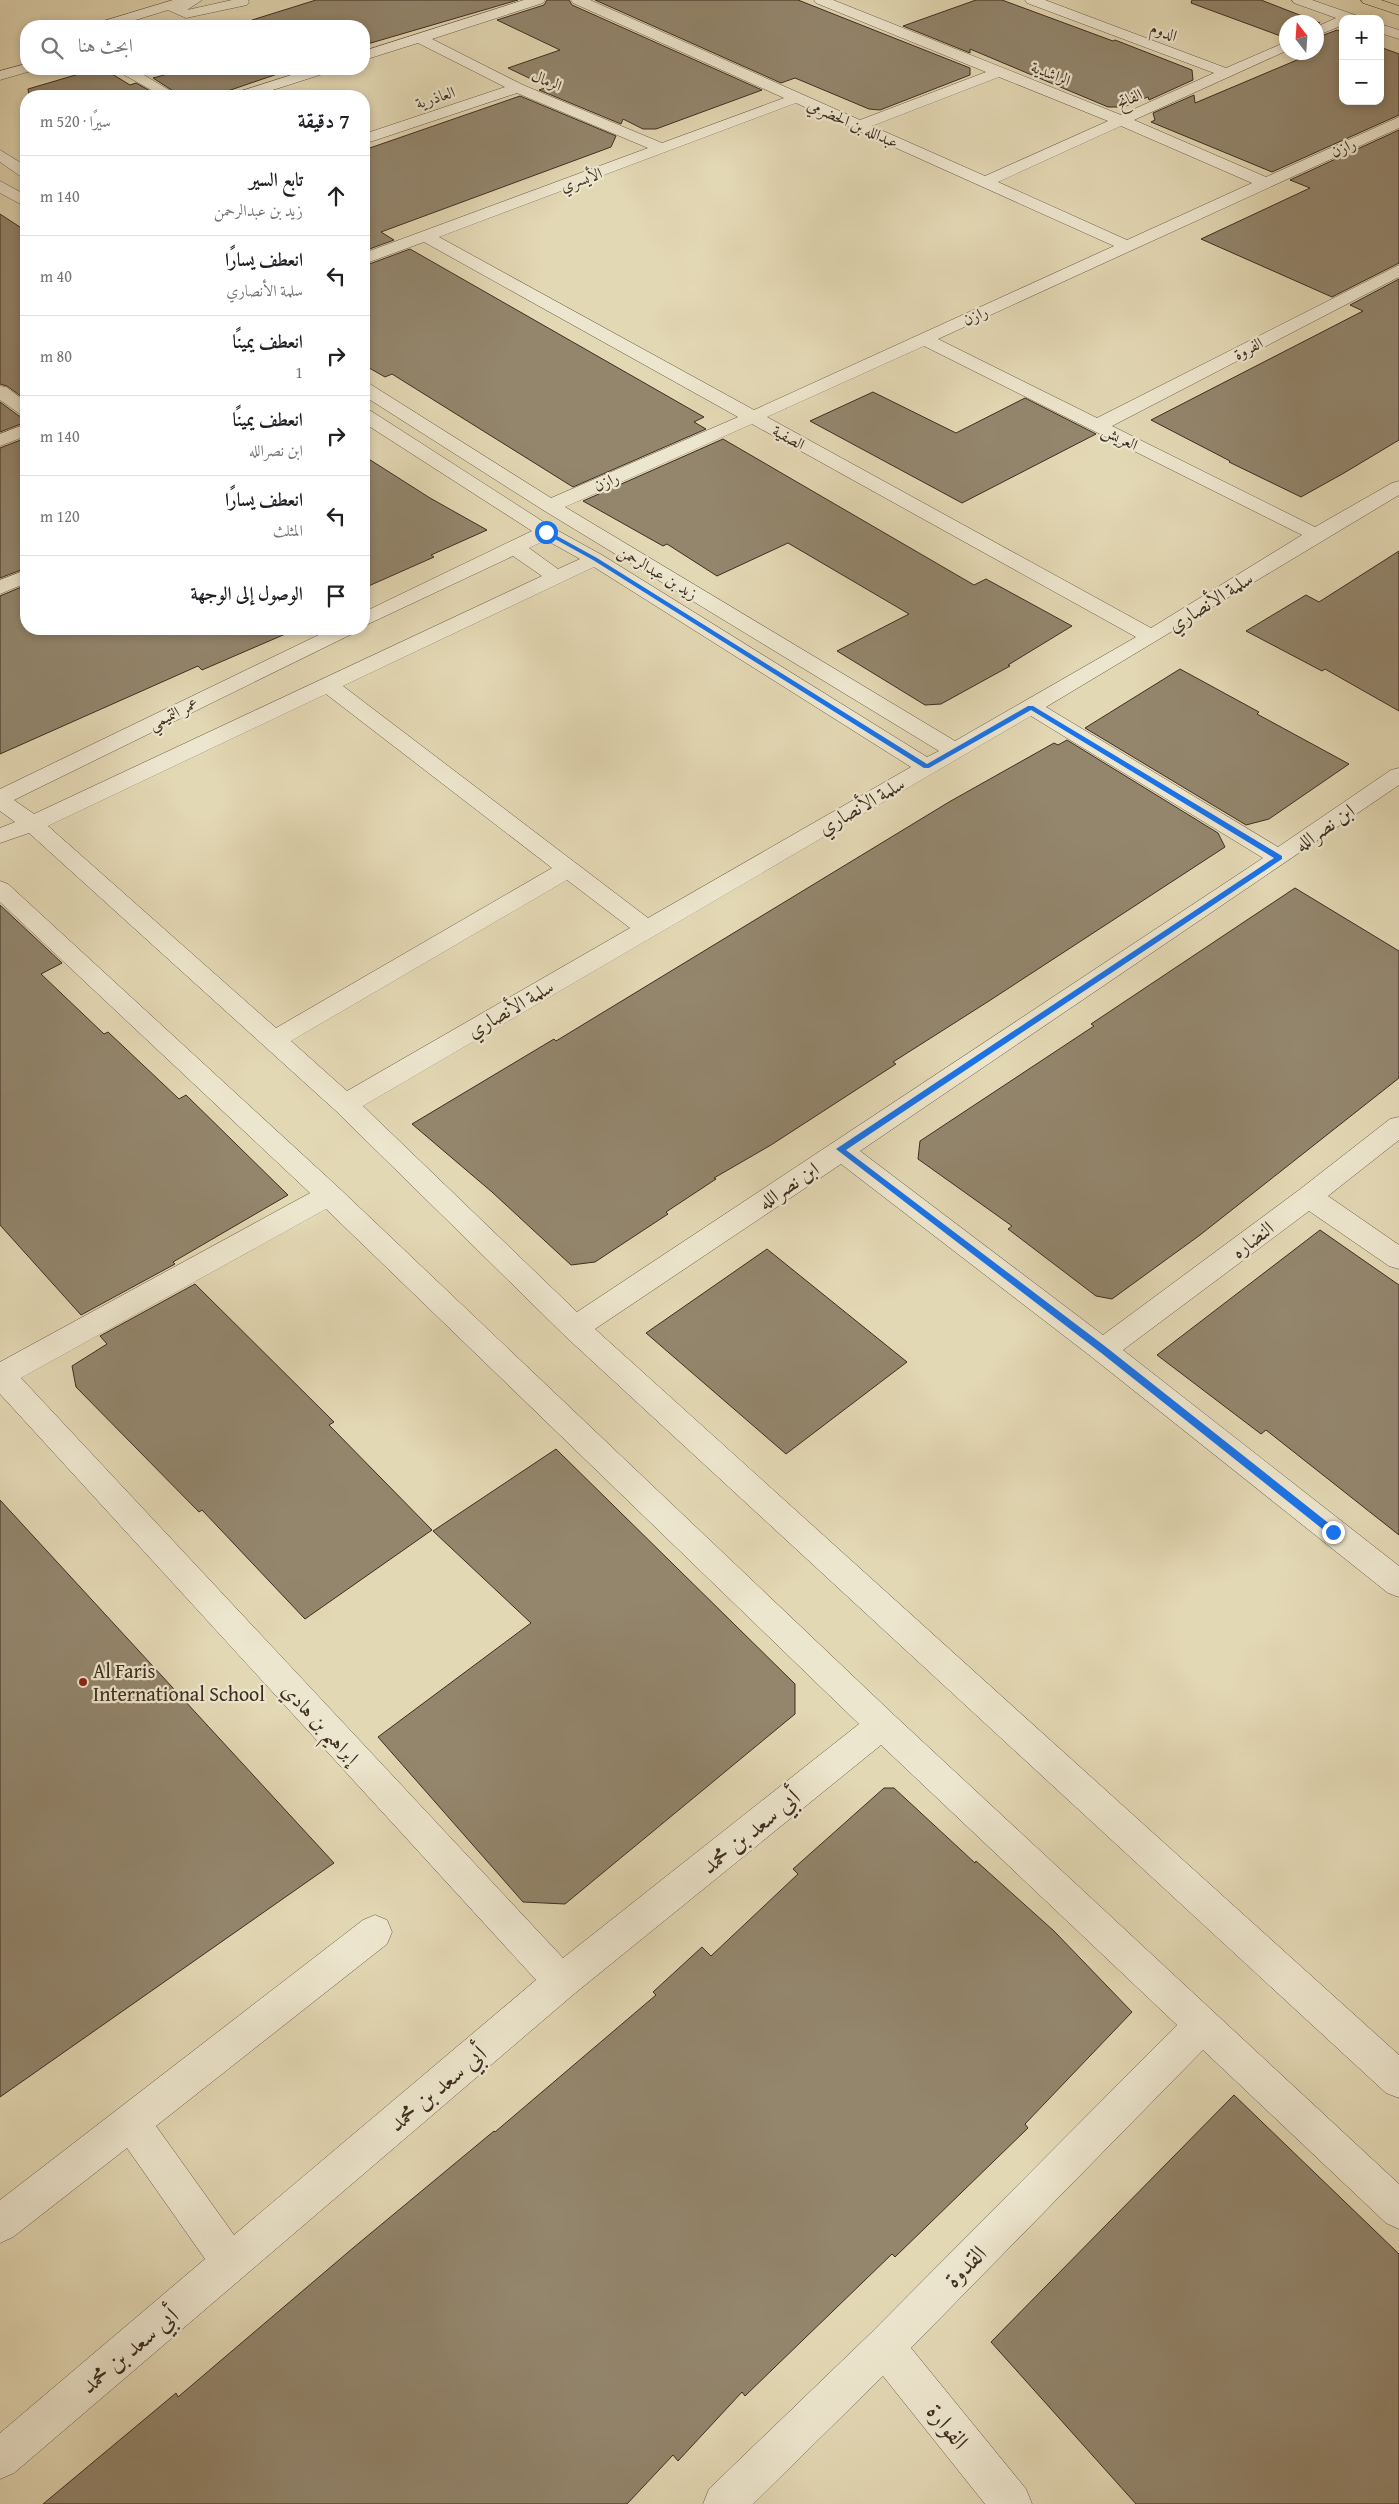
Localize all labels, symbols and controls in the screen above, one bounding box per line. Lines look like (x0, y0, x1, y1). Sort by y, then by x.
street label: الدوم (1146, 15, 1181, 50)
north arrow (1279, 15, 1324, 60)
map controls (1339, 15, 1384, 105)
button: + (1339, 15, 1384, 60)
search box (20, 20, 370, 75)
text: ابحث هنا (78, 31, 133, 59)
icon: search (38, 34, 66, 62)
street label: الراشدية (1028, 54, 1074, 92)
button: − (1339, 60, 1384, 105)
street label: الرمال (528, 63, 566, 97)
street label: العاذرية (412, 79, 458, 115)
street label: الفاتح (1112, 82, 1147, 116)
street label: عبدالله بن الحضرمي (803, 92, 902, 155)
text: 7 دقيقة (298, 105, 350, 136)
text: سيرًا · 520 m (40, 109, 111, 133)
street label: رازن (1327, 131, 1359, 163)
street label: الأيسري (557, 160, 606, 199)
text: تابع السير (249, 165, 303, 193)
icon: ahead (322, 182, 350, 210)
text: 140 m (40, 184, 80, 208)
text: زيد بن عبدالرحمن (214, 198, 303, 222)
text: انعطف يسارًا (225, 245, 303, 273)
icon: left (322, 262, 350, 290)
text: 40 m (40, 264, 72, 288)
text: سلمة الأنصاري (226, 278, 303, 302)
street label: رازن (959, 299, 991, 331)
text: انعطف يمينًا (233, 327, 303, 355)
street label: الفروة (1229, 330, 1267, 366)
icon: right (322, 342, 350, 370)
text: 80 m (40, 344, 72, 368)
text: 1 (295, 360, 303, 384)
text: انعطف يمينًا (233, 405, 303, 433)
street label: الصفية (768, 418, 810, 456)
street label: العريش (1098, 418, 1142, 456)
icon: right (322, 422, 350, 450)
text: 140 m (40, 424, 80, 448)
text: ابن نصرالله (249, 438, 303, 462)
street label: رازن (590, 465, 622, 497)
text: انعطف يسارًا (225, 485, 303, 513)
icon: left (322, 502, 350, 530)
text: 120 m (40, 504, 80, 528)
text: المثلث (273, 518, 303, 542)
route start (535, 521, 558, 544)
street label: زيد بن عبدالرحمن (614, 539, 702, 605)
street label: سلمة الأنصاري (1162, 563, 1259, 640)
text: الوصول إلى الوجهة (191, 579, 303, 607)
icon: arrive (322, 582, 350, 610)
street label: عمر التميمي (144, 691, 204, 739)
street label: سلمة الأنصاري (812, 768, 911, 843)
street label: ابن نصرالله (1288, 796, 1360, 858)
street label: سلمة الأنصاري (461, 971, 560, 1046)
street label: ابن نصرالله (752, 1154, 824, 1216)
street label: النضاره (1224, 1213, 1280, 1265)
route end (1322, 1521, 1345, 1544)
place label: Al Faris International School (93, 1656, 265, 1708)
marker: Al Faris International School (77, 1676, 89, 1688)
street label: إبراهيم بن هادي (271, 1676, 367, 1775)
street label: أبي سعد بن محمد (693, 1780, 809, 1884)
street label: أبي سعد بن محمد (380, 2036, 496, 2141)
street label: القدوة (936, 2237, 994, 2295)
street label: أبي سعد بن محمد (72, 2298, 188, 2403)
street label: الفوارة (919, 2395, 977, 2457)

